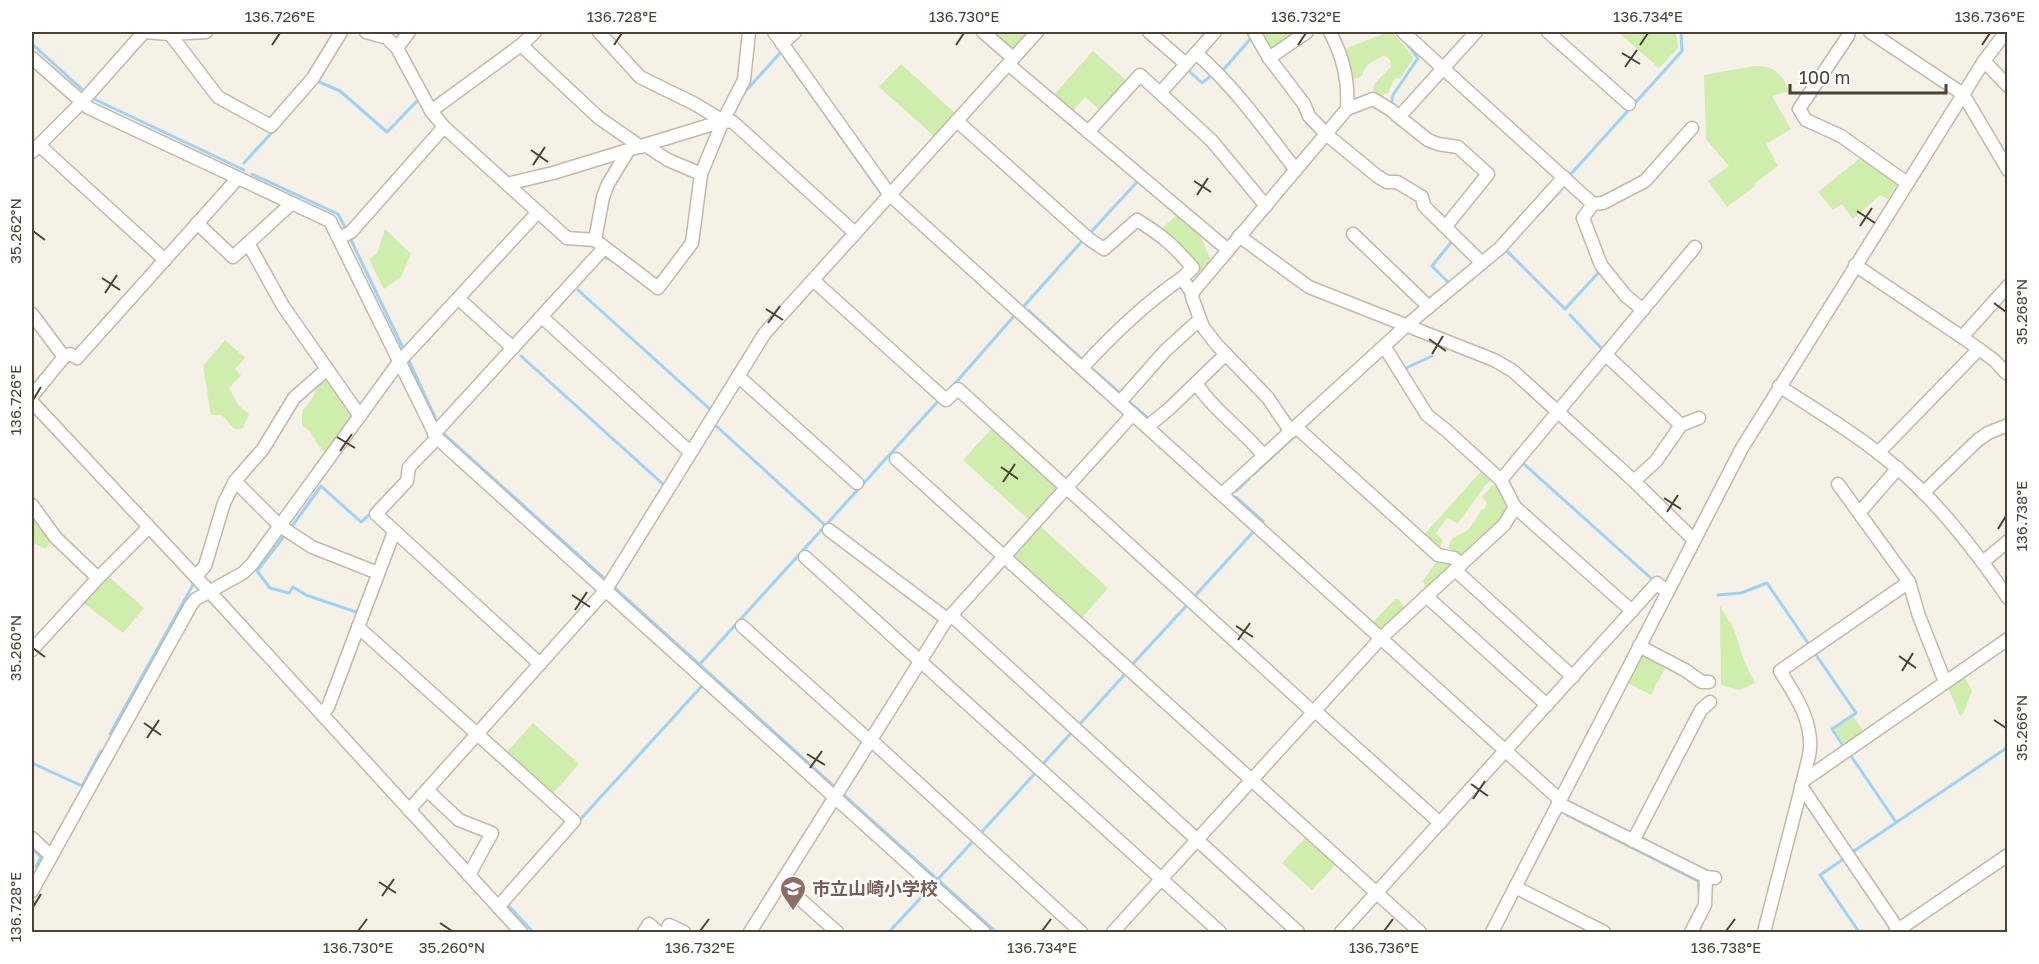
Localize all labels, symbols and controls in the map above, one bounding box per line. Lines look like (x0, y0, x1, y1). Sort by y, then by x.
text: 136.726°E (245, 7, 315, 25)
text: 136.728°E (587, 7, 657, 25)
text: 136.730°E (929, 7, 999, 25)
text: 136.732°E (1271, 7, 1341, 25)
text: 136.734°E (1613, 7, 1683, 25)
text: 136.736°E (1955, 7, 2025, 25)
scale bar (1790, 57, 1946, 95)
text: 100 m (1799, 66, 1850, 88)
text: 35.262°N (6, 198, 24, 264)
text: 35.268°N (2012, 279, 2030, 345)
text: 136.726°E (6, 365, 24, 435)
text: 136.738°E (2012, 481, 2030, 551)
text: 35.260°N (6, 615, 24, 681)
text: 35.266°N (2012, 695, 2030, 761)
text: 136.728°E (6, 872, 24, 942)
school or university icon: 市立山崎小学校 (778, 874, 808, 912)
place label: 市立山崎小学校 (812, 877, 938, 899)
text: 136.730°E (323, 938, 393, 956)
text: 35.260°N (419, 938, 485, 956)
text: 136.732°E (665, 938, 735, 956)
text: 136.734°E (1007, 938, 1077, 956)
text: 136.736°E (1349, 938, 1419, 956)
text: 136.738°E (1691, 938, 1761, 956)

